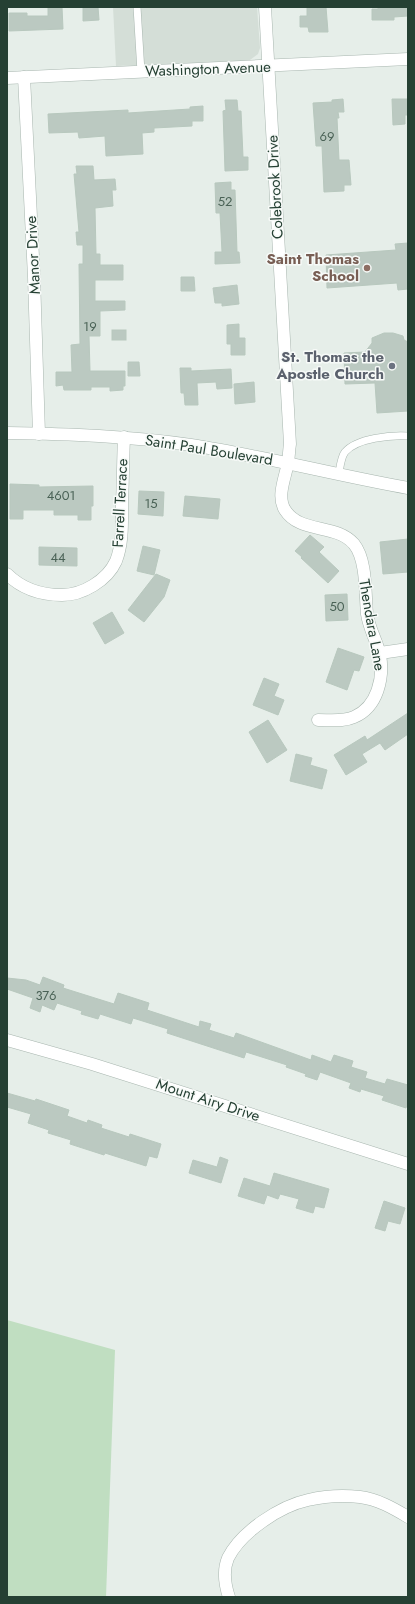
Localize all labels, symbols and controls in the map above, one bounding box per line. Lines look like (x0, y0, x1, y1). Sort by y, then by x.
street label: Washington Avenue (145, 56, 271, 82)
house number: 69 (320, 127, 334, 146)
street label: Colebrook Drive (261, 134, 289, 239)
house number: 52 (218, 192, 232, 211)
street label: Manor Drive (20, 215, 46, 295)
place label: Saint Thomas School (266, 248, 359, 287)
marker: Saint Thomas School (362, 263, 372, 273)
house number: 19 (83, 317, 97, 336)
place label: St. Thomas the Apostle Church (276, 346, 384, 385)
marker: St. Thomas the Apostle Church (387, 361, 397, 371)
street label: Saint Paul Boulevard (144, 429, 274, 471)
street label: Farrell Terrace (107, 458, 133, 548)
house number: 4601 (47, 486, 75, 505)
house number: 15 (144, 494, 158, 513)
house number: 44 (50, 548, 66, 567)
street label: Thendara Lane (353, 577, 391, 673)
house number: 50 (329, 597, 345, 616)
house number: 376 (35, 986, 57, 1005)
street label: Mount Airy Drive (153, 1073, 263, 1127)

